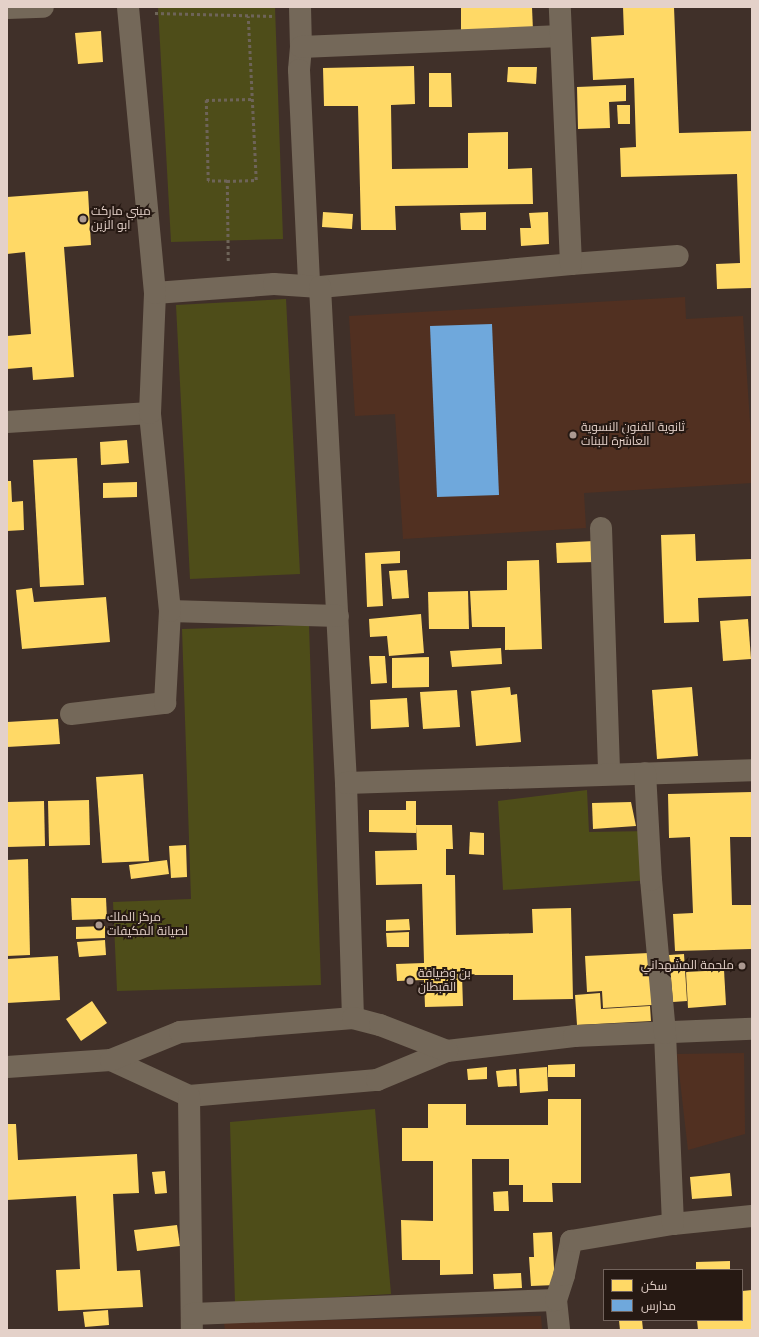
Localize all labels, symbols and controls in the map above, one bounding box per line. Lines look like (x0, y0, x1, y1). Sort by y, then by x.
place label: ميني ماركت ابو الزين (91, 205, 151, 233)
marker: ميني ماركت ابو الزين (78, 214, 88, 224)
place label: ثانوية الفنون النسوية العاشرة للبنات (581, 421, 685, 449)
marker: ثانوية الفنون النسوية العاشرة للبنات (568, 430, 578, 440)
place label: مركز الملك لصيانة المكيفات (107, 911, 188, 939)
marker: مركز الملك لصيانة المكيفات (94, 920, 104, 930)
place label: ملحمة المشهداني (641, 959, 734, 973)
marker: ملحمة المشهداني (737, 961, 747, 971)
place label: بن وضيافة القبطان (418, 967, 471, 995)
marker: بن وضيافة القبطان (405, 976, 415, 986)
legend (603, 1269, 743, 1321)
text: سكن (641, 1279, 667, 1293)
text: مدارس (641, 1299, 676, 1313)

